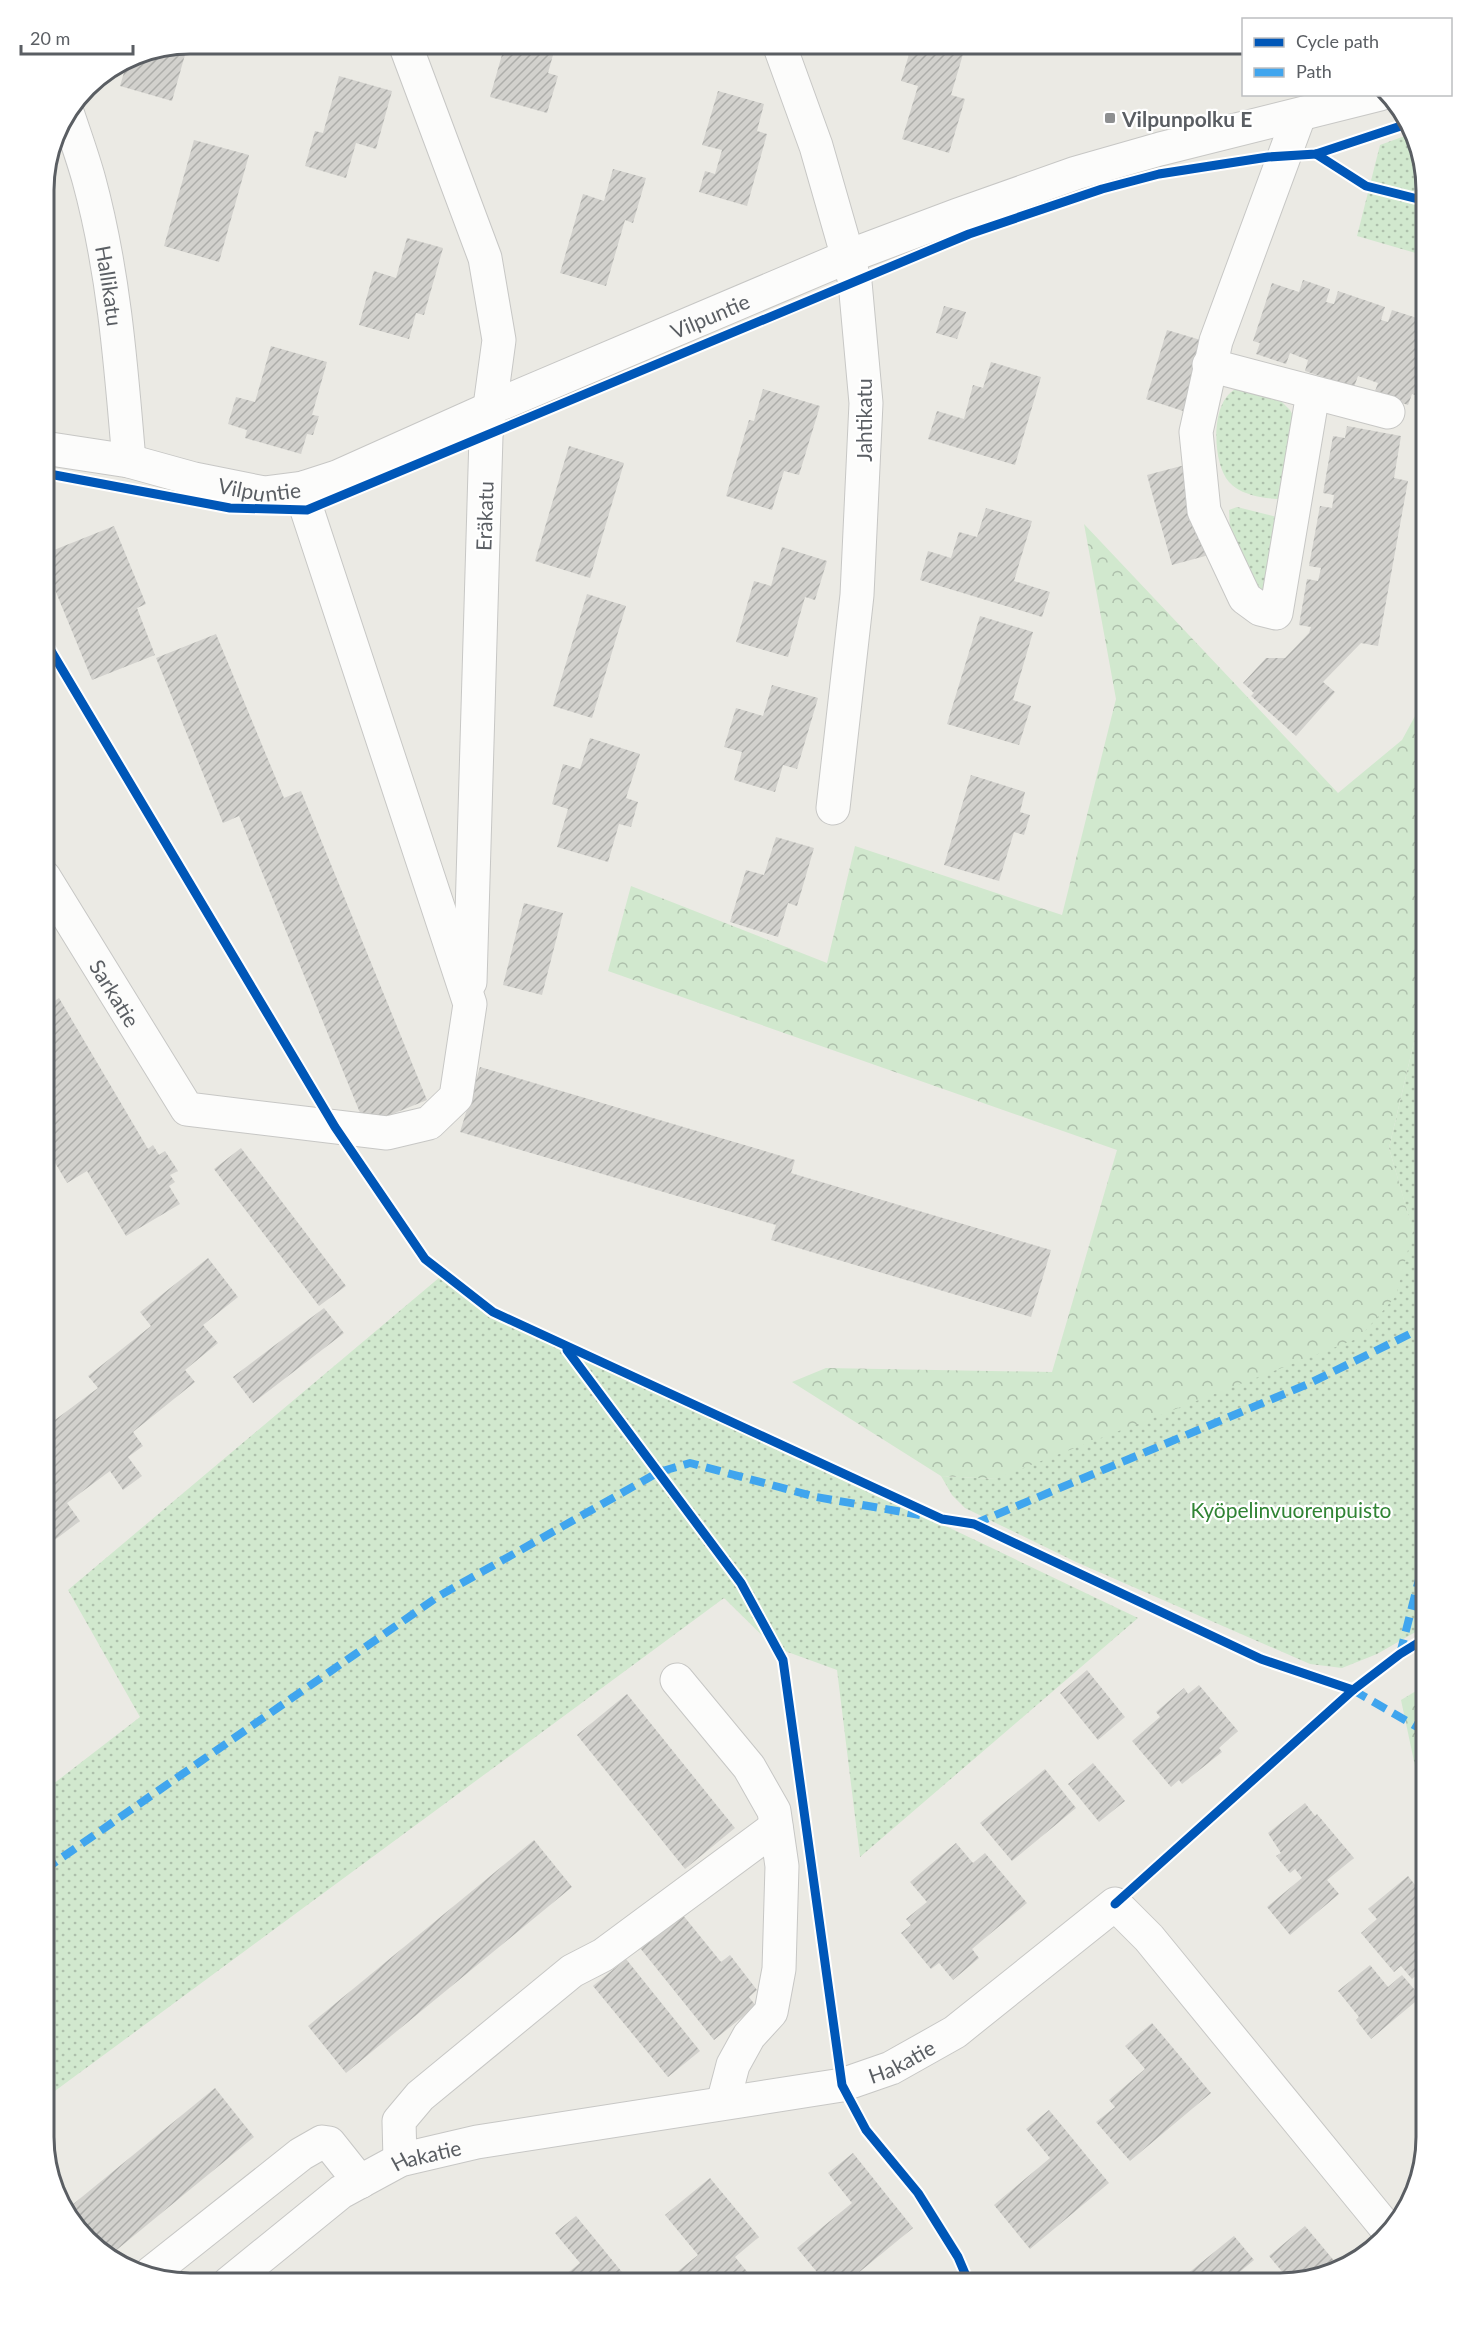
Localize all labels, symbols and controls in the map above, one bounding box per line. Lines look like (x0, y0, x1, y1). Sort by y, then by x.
scale bar (21, 18, 134, 56)
legend (1242, 18, 1452, 96)
text: 20 m (30, 27, 70, 49)
text: Cycle path (1296, 30, 1379, 52)
text: Path (1296, 60, 1332, 82)
place label: Vilpunpolku E (1121, 106, 1252, 131)
marker: Vilpunpolku E (1103, 111, 1117, 125)
street label: Hallikatu (92, 243, 129, 327)
street label: Vilpuntie (666, 287, 753, 343)
street label: Jahtikatu (851, 378, 876, 462)
street label: Vilpuntie (216, 472, 302, 506)
street label: Eräkatu (470, 481, 498, 551)
street label: Sarkatie (85, 955, 146, 1031)
park label: Kyöpelinvuorenpuisto (1190, 1497, 1392, 1522)
street label: Hakatie (865, 2034, 939, 2087)
street label: Hakatie (386, 2134, 463, 2175)

